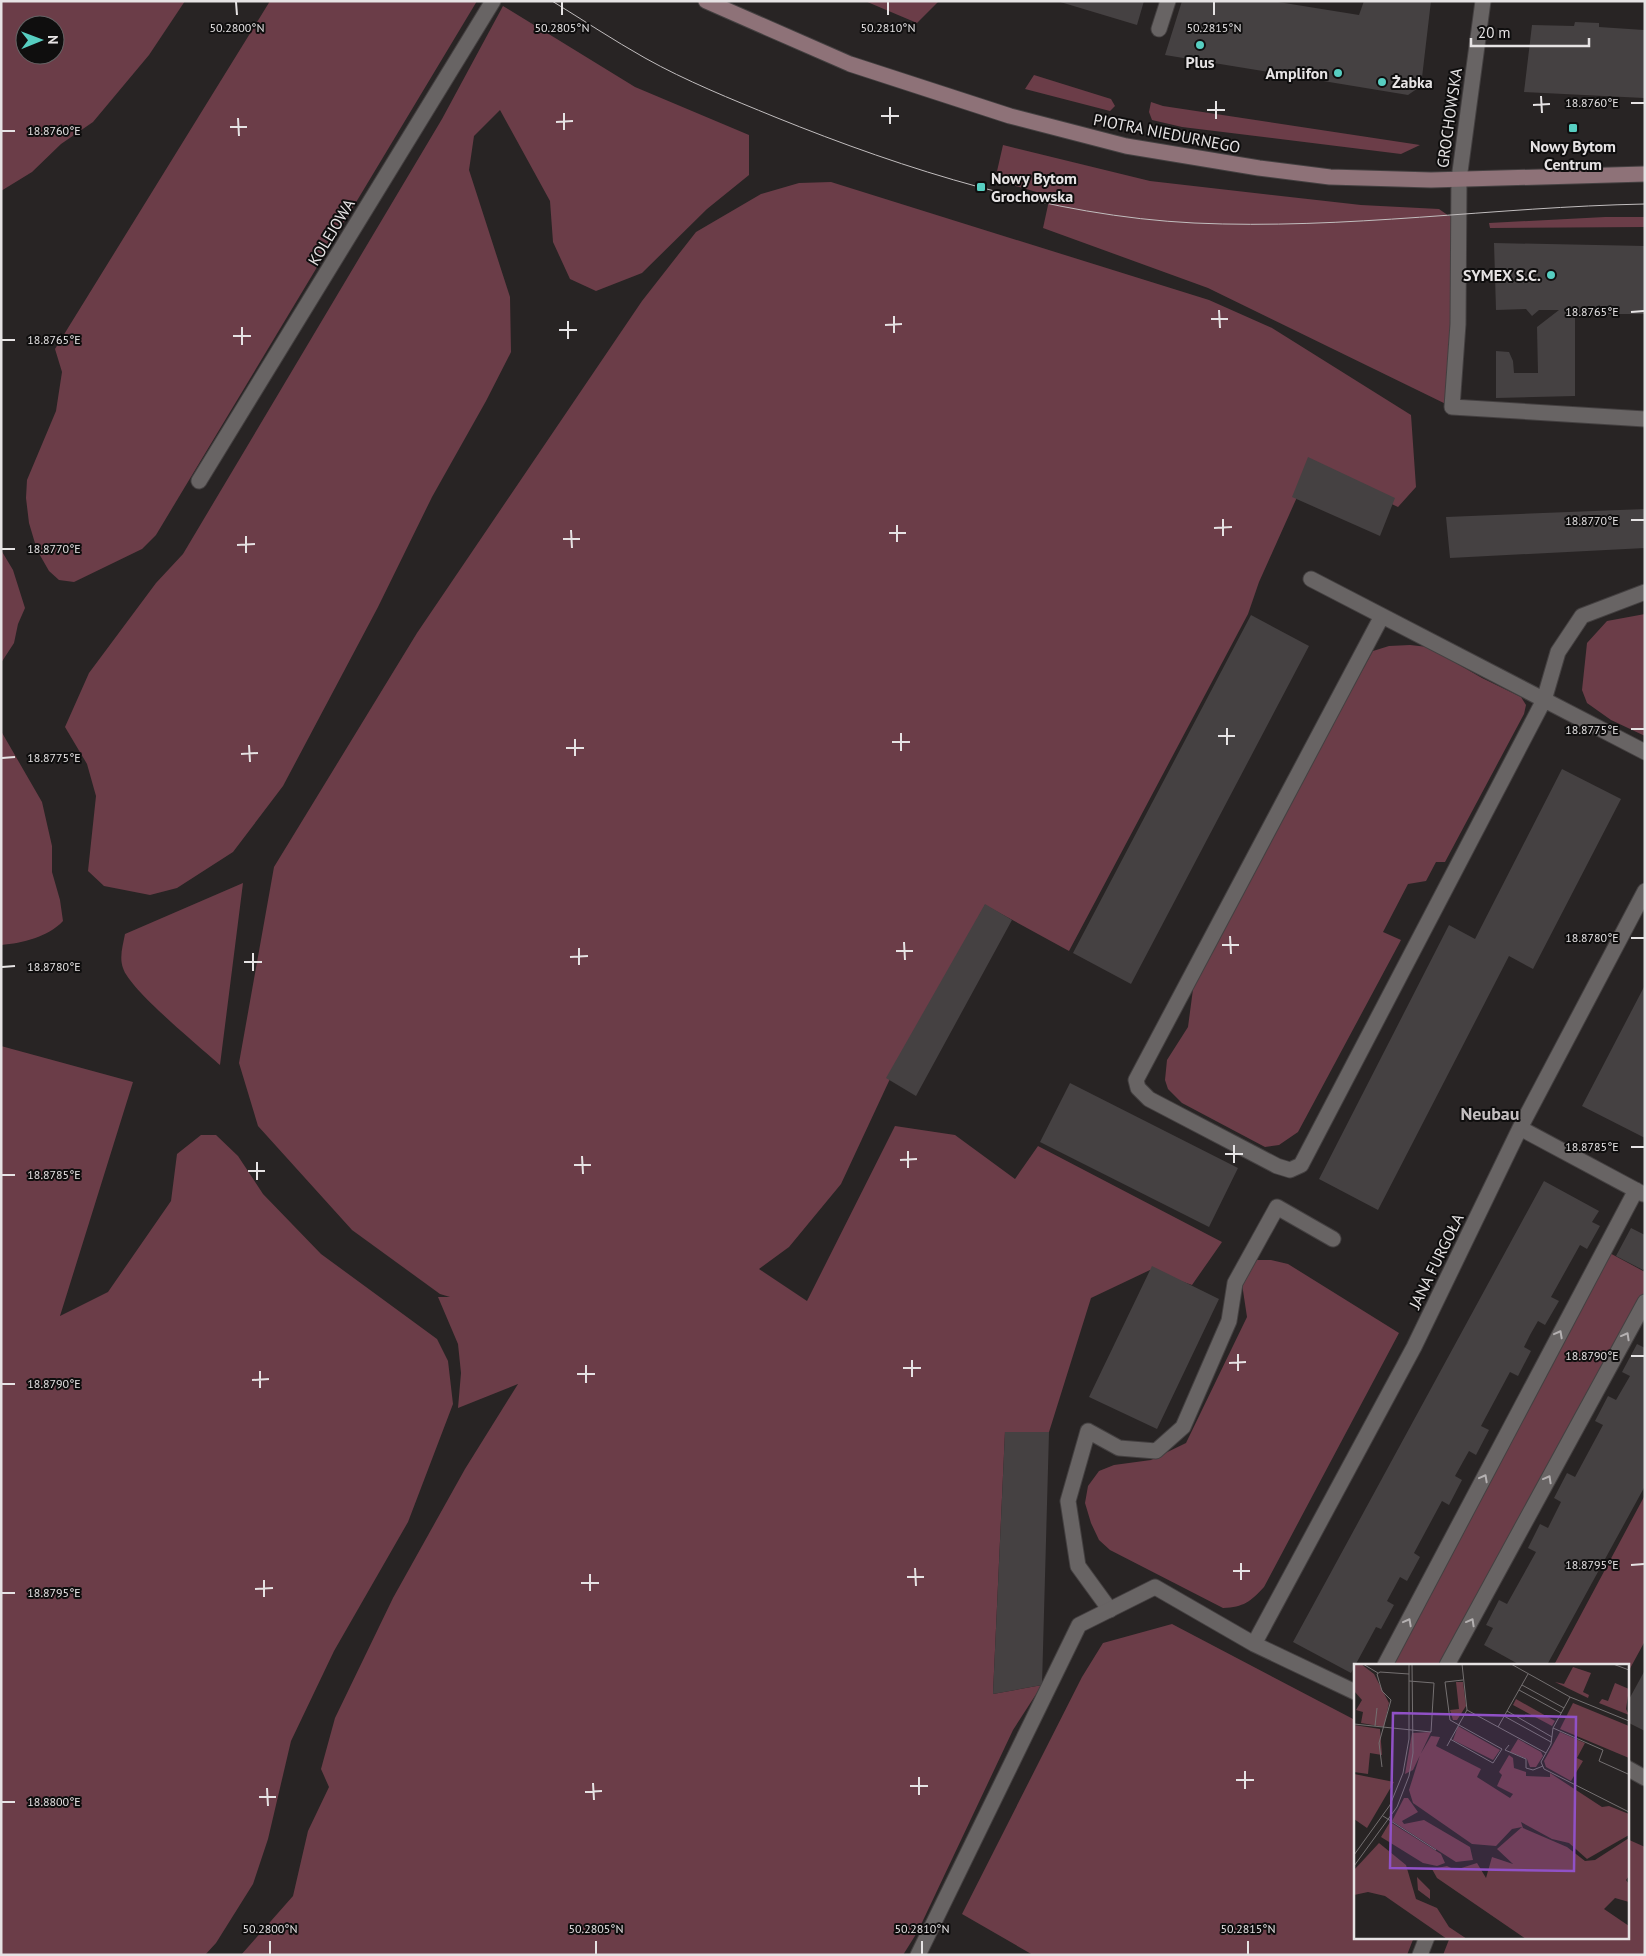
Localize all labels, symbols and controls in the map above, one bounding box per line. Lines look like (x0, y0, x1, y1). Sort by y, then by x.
north arrow (15, 15, 65, 65)
scale bar (1471, 15, 1588, 47)
text: 50.2800°N (210, 20, 264, 35)
text: 50.2805°N (535, 20, 589, 35)
text: 50.2810°N (861, 20, 915, 35)
text: 50.2815°N (1187, 20, 1241, 35)
text: 20 m (1478, 23, 1511, 42)
text: N (44, 35, 62, 45)
marker: Plus (1194, 39, 1206, 51)
place label: Plus (1185, 52, 1215, 72)
place label: Amplifon (1265, 63, 1328, 83)
street label: GROCHOWSKA (1432, 66, 1466, 169)
marker: Amplifon (1332, 67, 1344, 79)
place label: Żabka (1392, 72, 1433, 92)
marker: Żabka (1376, 76, 1388, 88)
text: 18.8760°E (1565, 95, 1619, 110)
street label: PIOTRA NIEDURNEGO (1092, 109, 1242, 157)
marker: Nowy Bytom Centrum (1567, 122, 1579, 134)
text: 18.8760°E (27, 123, 81, 138)
place label: Nowy Bytom Centrum (1530, 136, 1616, 174)
place label: Nowy Bytom Grochowska (991, 168, 1077, 206)
marker: Nowy Bytom Grochowska (975, 181, 987, 193)
street label: KOLEJOWA (303, 195, 359, 269)
place label: SYMEX S.C. (1463, 265, 1541, 285)
marker: SYMEX S.C. (1545, 269, 1557, 281)
text: 18.8765°E (1565, 304, 1619, 319)
text: 18.8765°E (27, 332, 81, 347)
text: 18.8770°E (1565, 513, 1619, 528)
text: 18.8770°E (27, 541, 81, 556)
text: 18.8775°E (1565, 722, 1619, 737)
text: 18.8775°E (27, 750, 81, 765)
text: 18.8780°E (1565, 930, 1619, 945)
text: 18.8780°E (27, 959, 81, 974)
district label: Neubau (1461, 1102, 1519, 1125)
text: 18.8785°E (1565, 1139, 1619, 1154)
text: 18.8785°E (27, 1167, 81, 1182)
street label: JANA FURGOŁA (1404, 1209, 1468, 1313)
one-way arrow (1553, 1331, 1563, 1340)
one-way arrow (1620, 1333, 1630, 1342)
text: 18.8790°E (1565, 1348, 1619, 1363)
text: 18.8790°E (27, 1376, 81, 1391)
one-way arrow (1477, 1474, 1487, 1483)
one-way arrow (1542, 1475, 1552, 1484)
text: 18.8795°E (1565, 1557, 1619, 1572)
text: 18.8795°E (27, 1585, 81, 1600)
one-way arrow (1402, 1618, 1412, 1627)
one-way arrow (1465, 1618, 1475, 1627)
inset map (1354, 1664, 1628, 1938)
text: 18.8800°E (27, 1794, 81, 1809)
text: 50.2800°N (243, 1921, 297, 1936)
text: 50.2805°N (569, 1921, 623, 1936)
text: 50.2810°N (895, 1921, 949, 1936)
text: 50.2815°N (1221, 1921, 1275, 1936)

